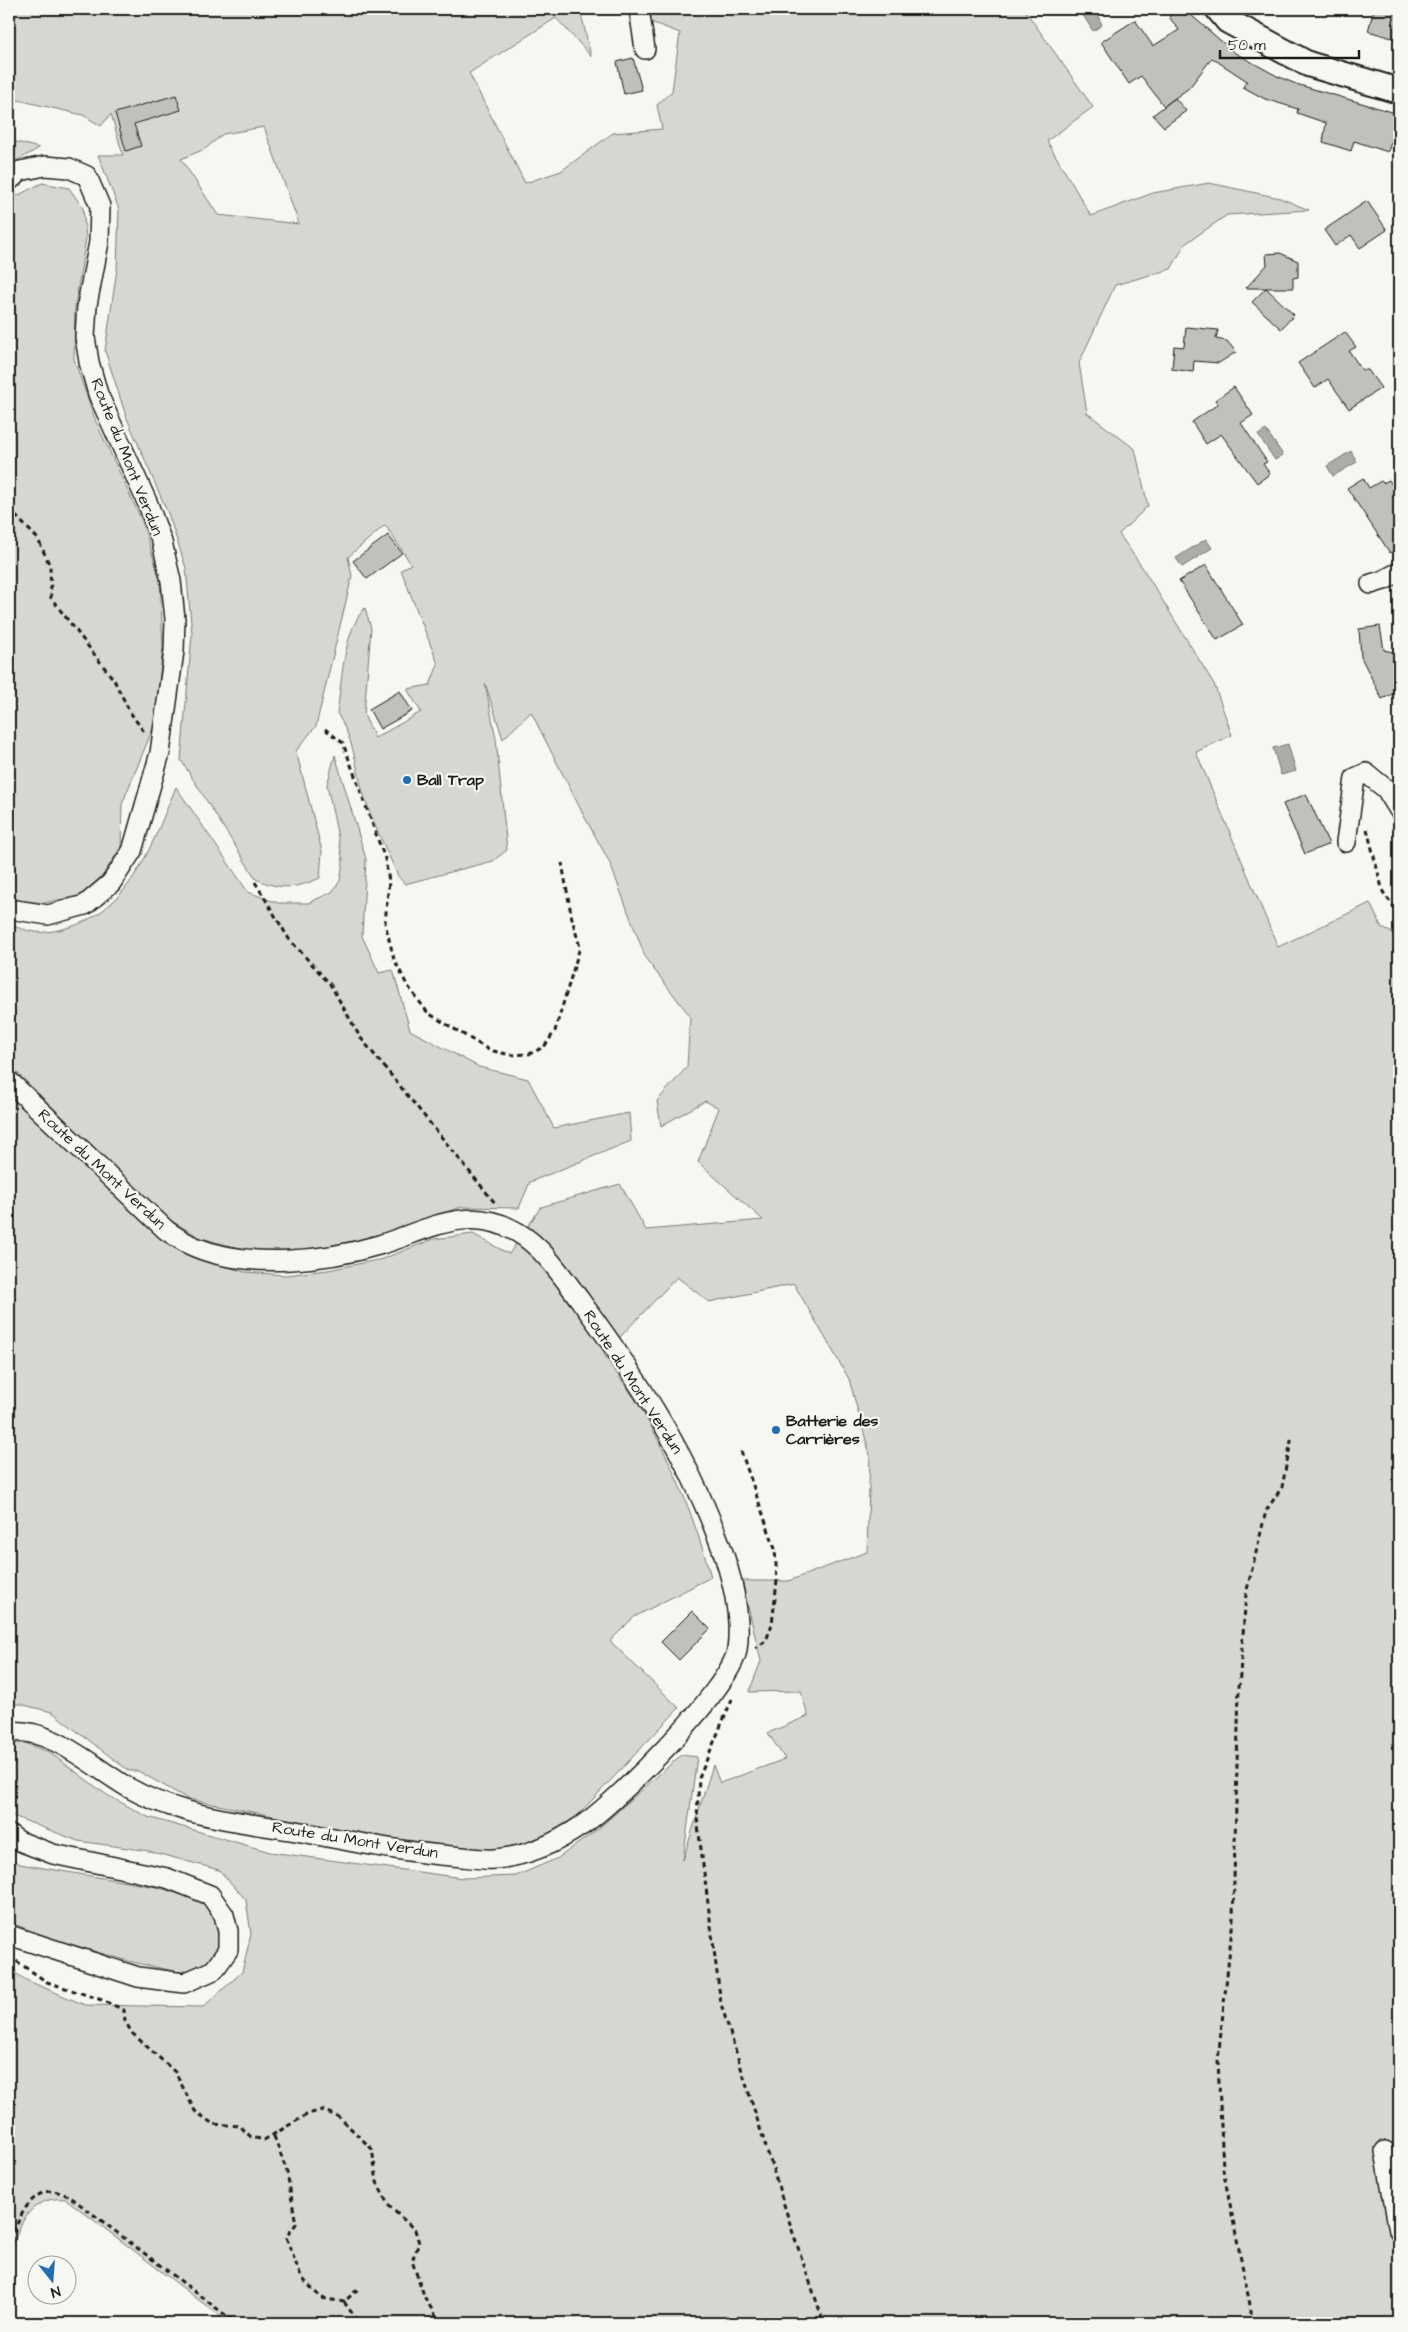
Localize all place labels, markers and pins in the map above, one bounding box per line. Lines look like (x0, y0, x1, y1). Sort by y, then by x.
place label: Ball Trap (417, 769, 484, 791)
marker: Ball Trap (401, 774, 413, 786)
place label: Batterie des Carrières (786, 1410, 878, 1450)
marker: Batterie des Carrières (770, 1424, 782, 1436)

